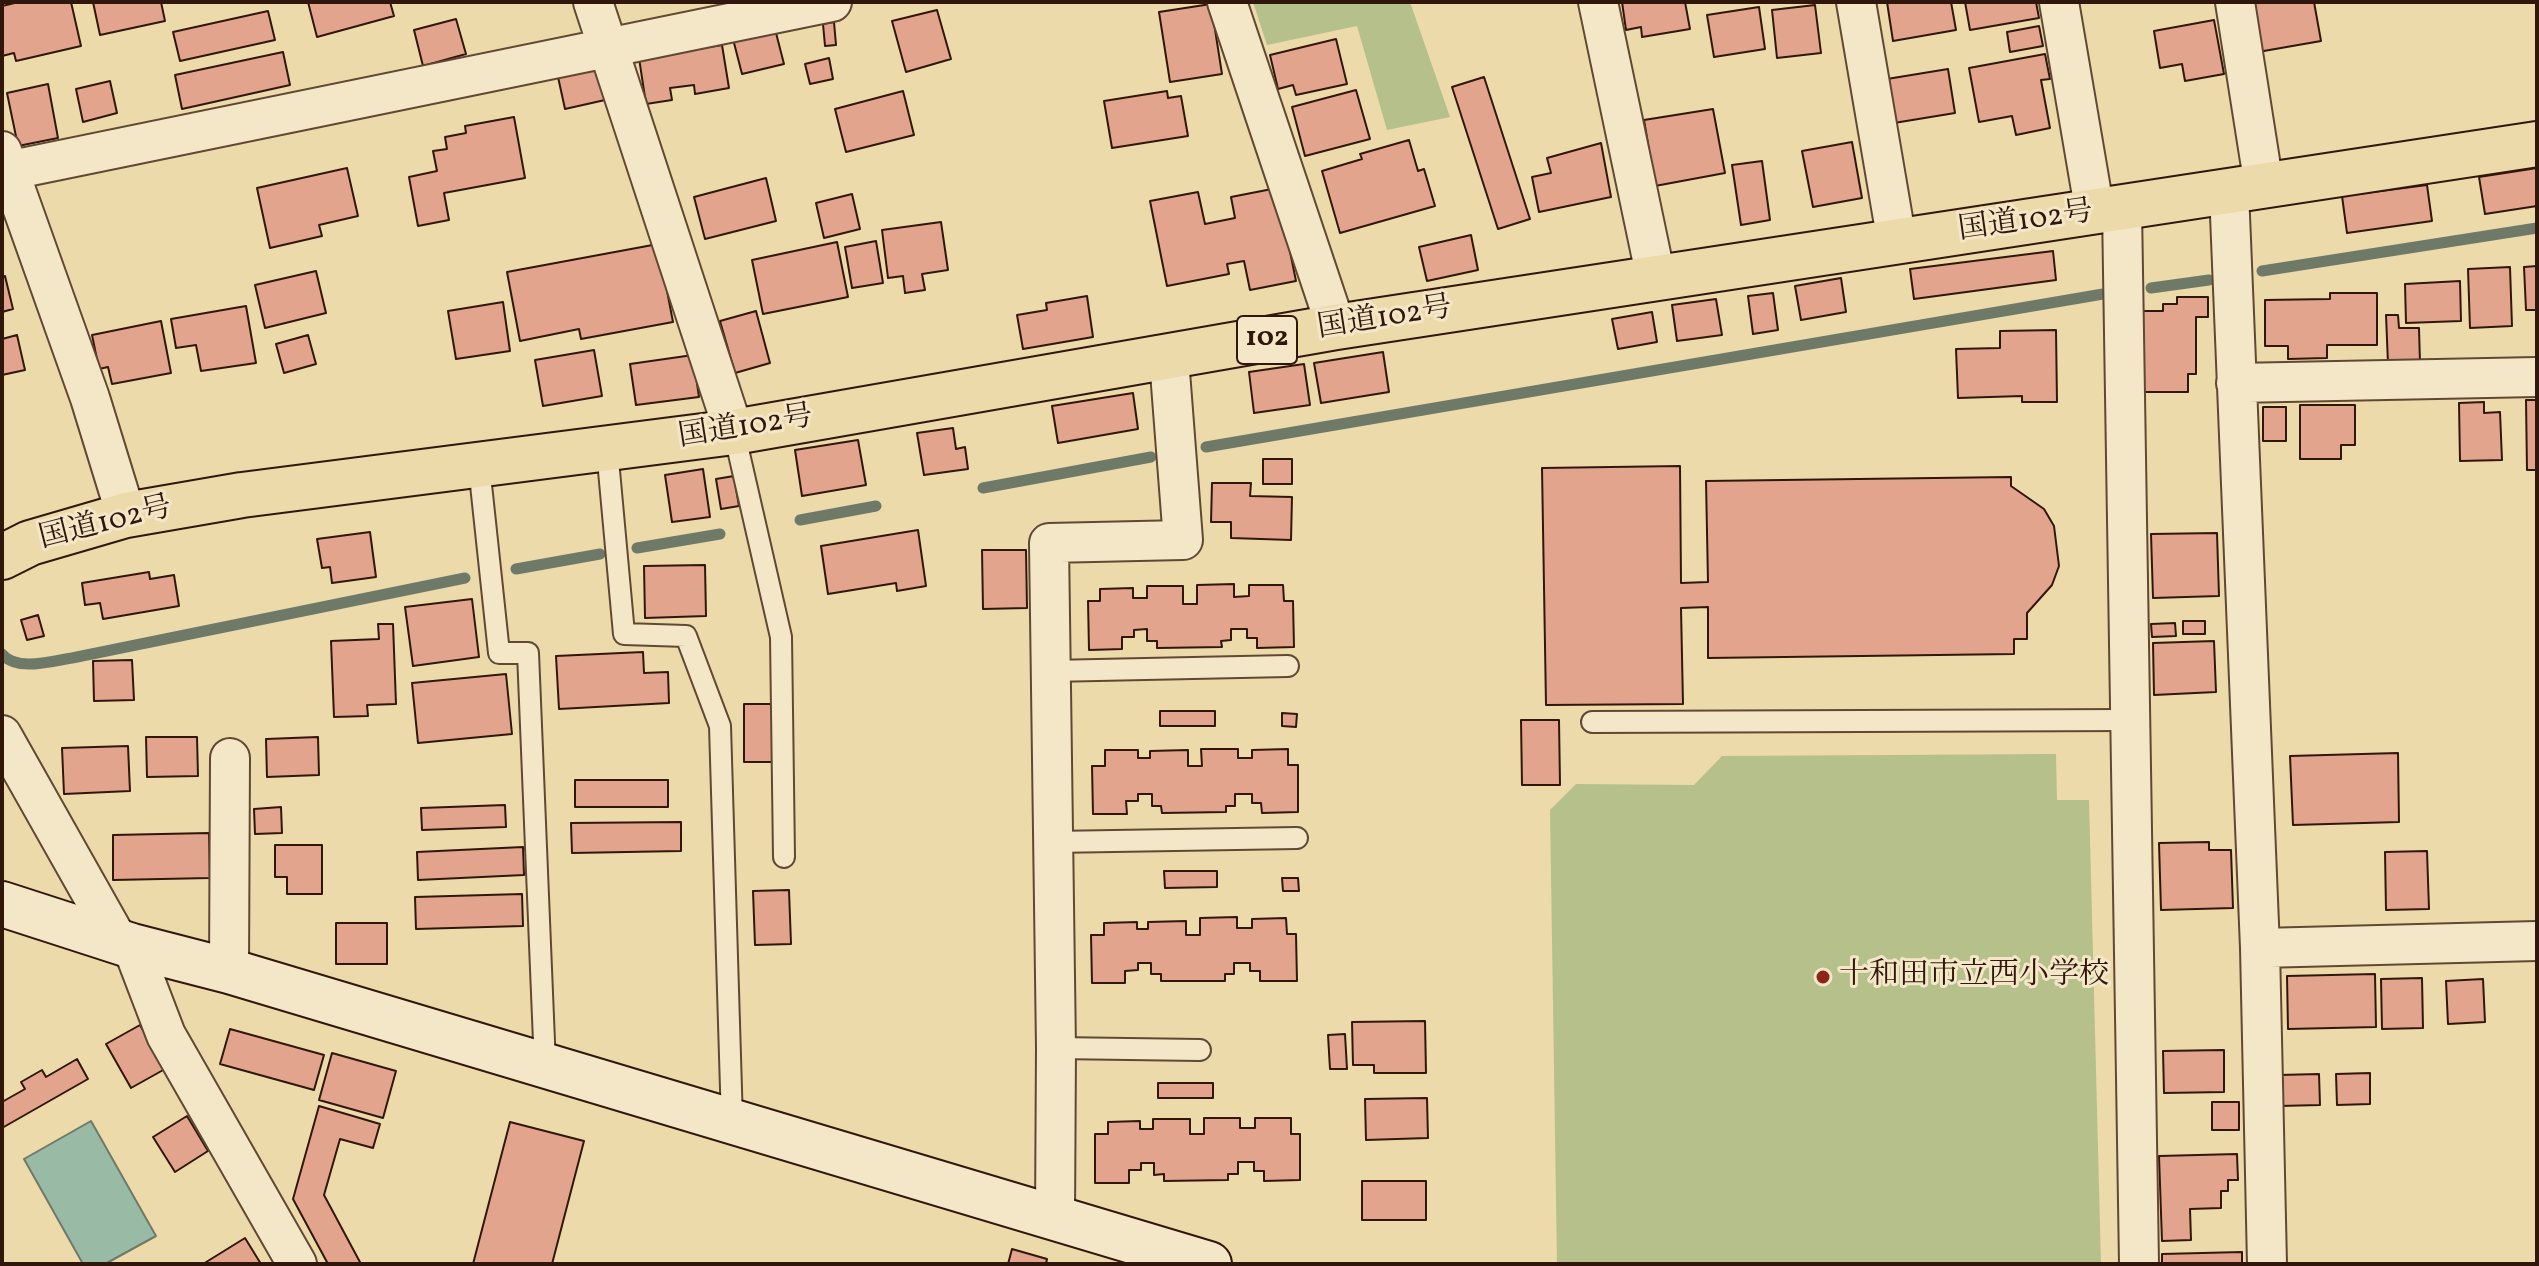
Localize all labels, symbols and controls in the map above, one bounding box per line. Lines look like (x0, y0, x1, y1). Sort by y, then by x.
street label: 国道102号 (1956, 196, 2096, 250)
street label: 国道102号 (1315, 292, 1455, 348)
road number: 102 (1237, 316, 1297, 364)
street label: 国道102号 (676, 401, 816, 457)
street label: 国道102号 (36, 491, 176, 559)
place label: 十和田市立西小学校 (1839, 959, 2109, 995)
marker: 十和田市立西小学校 (1814, 968, 1832, 986)

